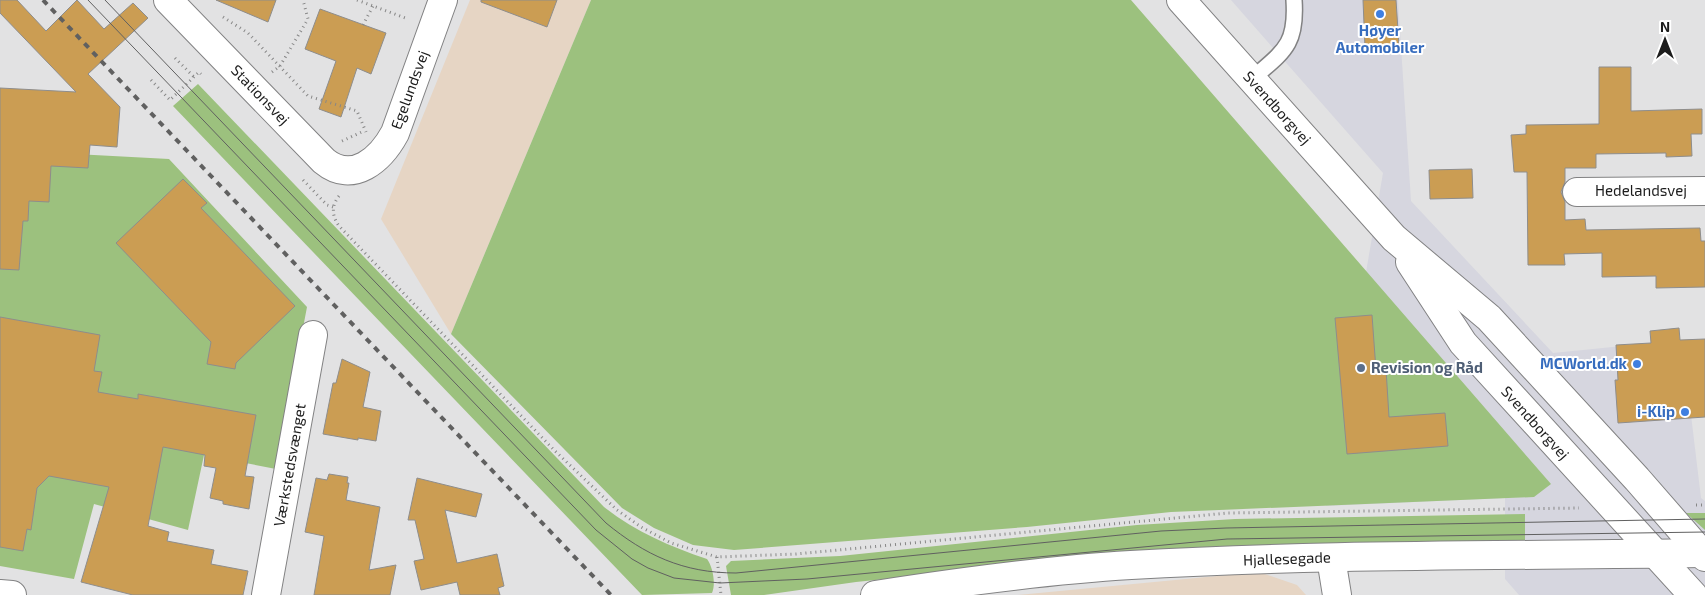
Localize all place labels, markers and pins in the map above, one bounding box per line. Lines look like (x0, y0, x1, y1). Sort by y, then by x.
marker: Høyer Automobiler (1374, 8, 1386, 20)
place label: Høyer Automobiler (1336, 21, 1425, 56)
place label: MCWorld.dk (1540, 354, 1628, 372)
place label: Revision og Råd (1371, 358, 1483, 376)
marker: MCWorld.dk (1631, 358, 1643, 370)
marker: Revision og Råd (1355, 362, 1367, 374)
place label: i-Klip (1637, 402, 1675, 420)
marker: i-Klip (1679, 406, 1691, 418)

